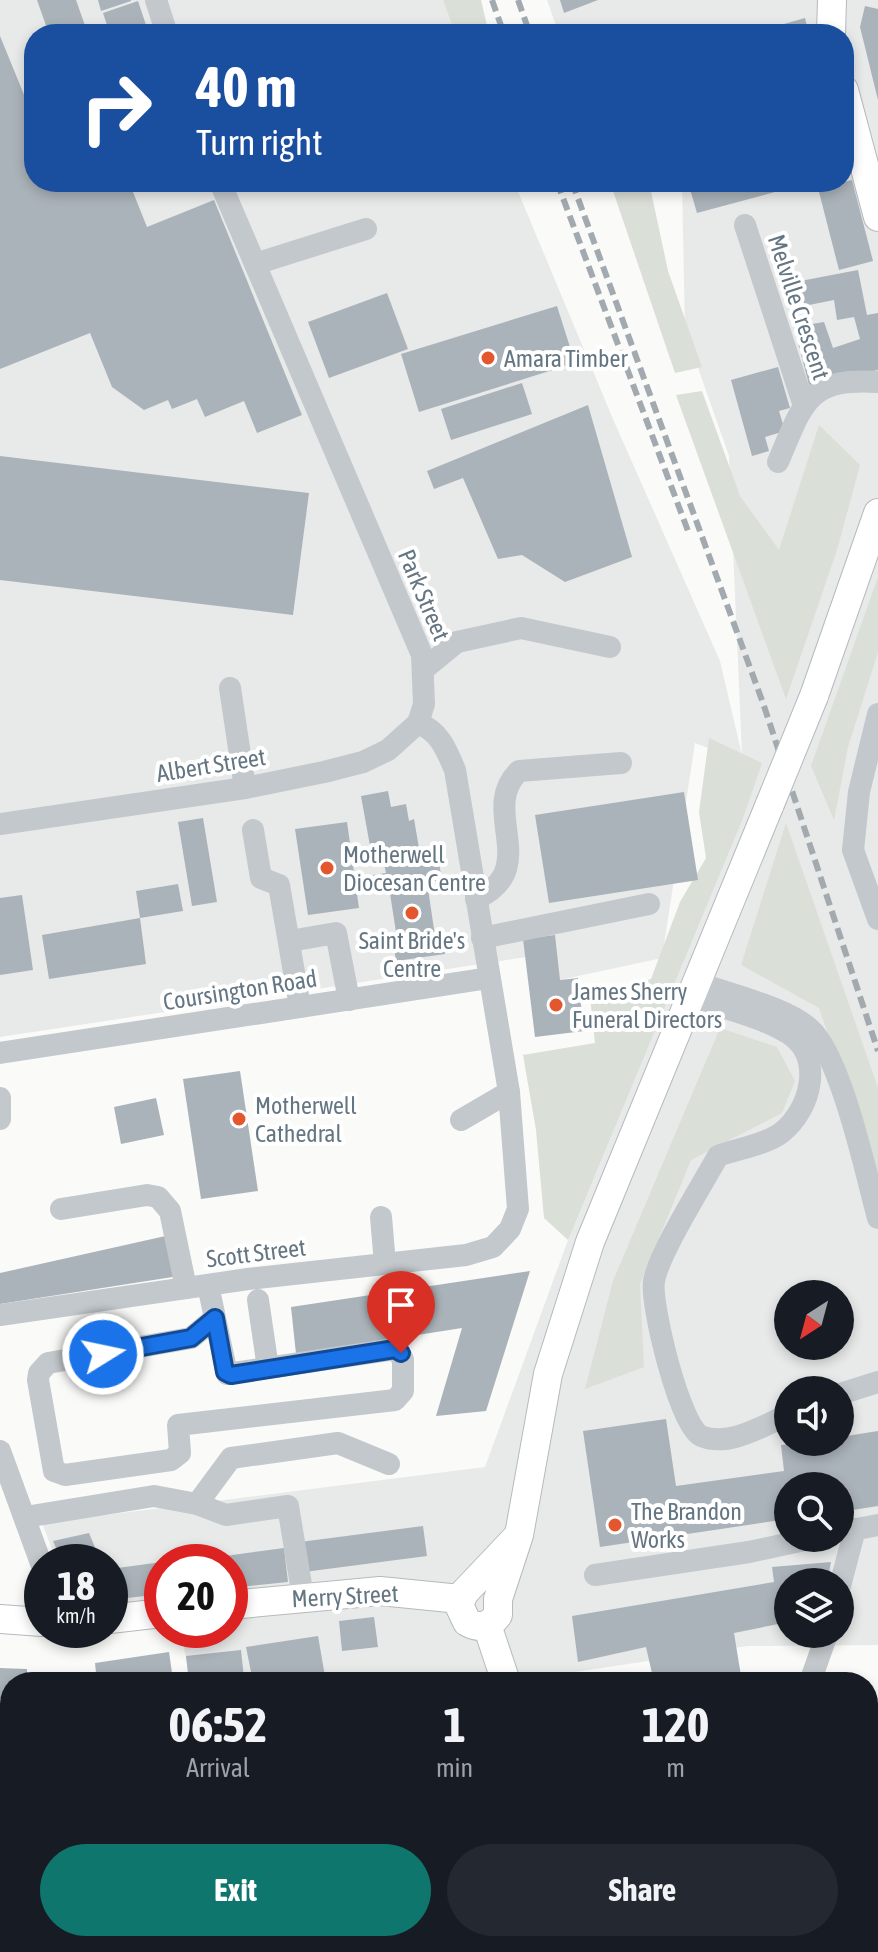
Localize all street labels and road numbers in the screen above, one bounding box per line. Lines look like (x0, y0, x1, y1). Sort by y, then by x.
street label: Melville Crescent (763, 231, 835, 383)
street label: Park Street (393, 546, 455, 645)
street label: Albert Street (155, 743, 268, 787)
street label: Coursington Road (161, 965, 319, 1015)
street label: Scott Street (205, 1233, 307, 1272)
street label: Merry Street (291, 1580, 399, 1612)

